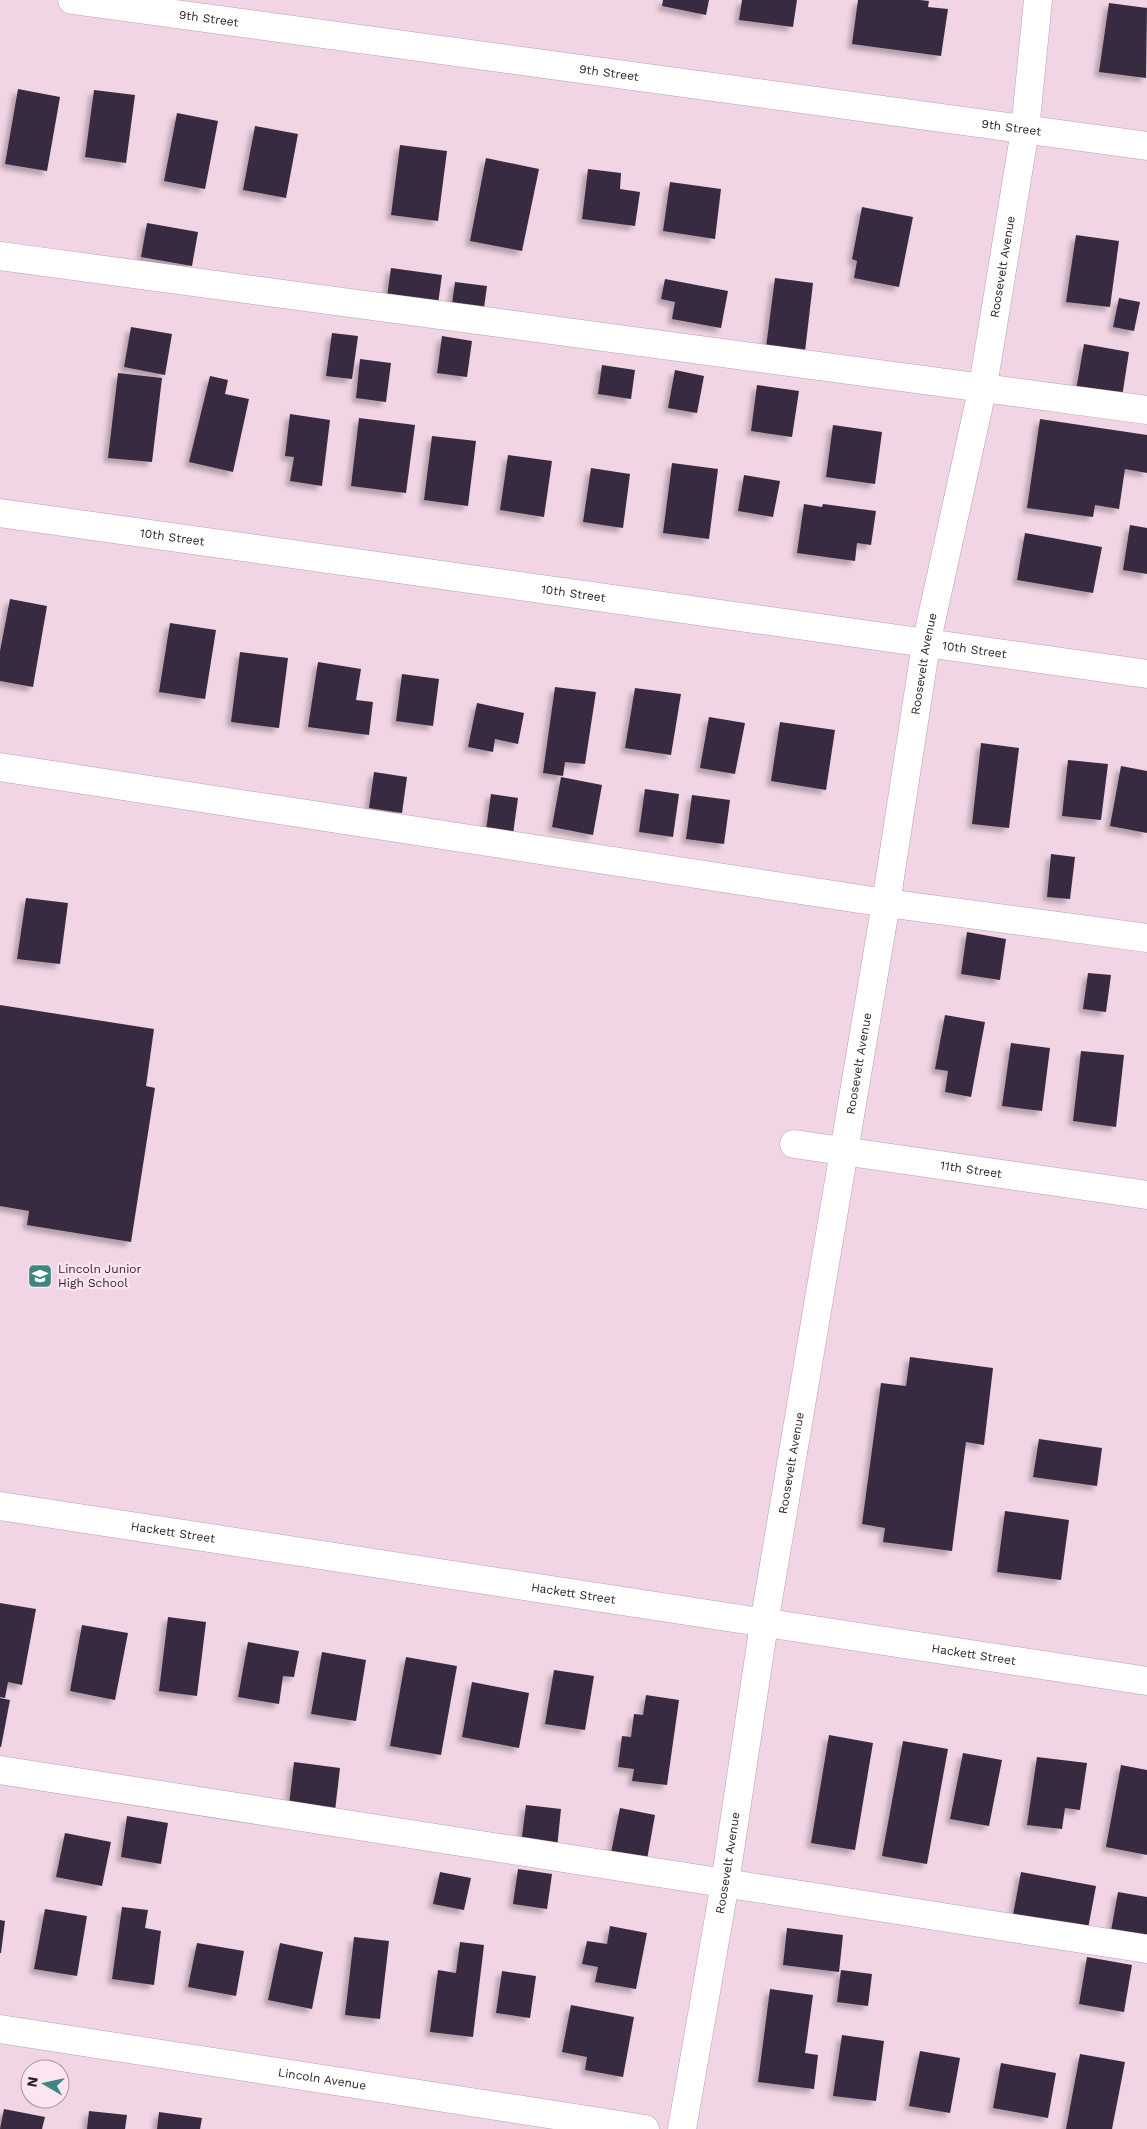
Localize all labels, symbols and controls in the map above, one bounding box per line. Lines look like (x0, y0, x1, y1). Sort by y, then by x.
street label: 9th Street (178, 8, 239, 30)
street label: 9th Street (578, 62, 640, 84)
street label: 9th Street (981, 117, 1042, 139)
street label: Roosevelt Avenue (987, 215, 1018, 319)
street label: 10th Street (139, 526, 205, 549)
street label: 10th Street (540, 582, 606, 605)
street label: Roosevelt Avenue (908, 612, 940, 716)
street label: 10th Street (941, 638, 1008, 661)
street label: Roosevelt Avenue (843, 1012, 874, 1116)
street label: 11th Street (939, 1158, 1003, 1181)
place label: Lincoln Junior High School (58, 1262, 142, 1290)
school or university icon: Lincoln Junior High School (27, 1263, 53, 1289)
street label: Roosevelt Avenue (776, 1411, 807, 1515)
street label: Hackett Street (130, 1519, 216, 1546)
street label: Hackett Street (530, 1580, 617, 1607)
street label: Hackett Street (931, 1641, 1017, 1668)
street label: Roosevelt Avenue (713, 1811, 743, 1915)
north arrow (20, 2059, 70, 2109)
street label: Lincoln Avenue (277, 2065, 367, 2093)
text: N (23, 2076, 41, 2088)

